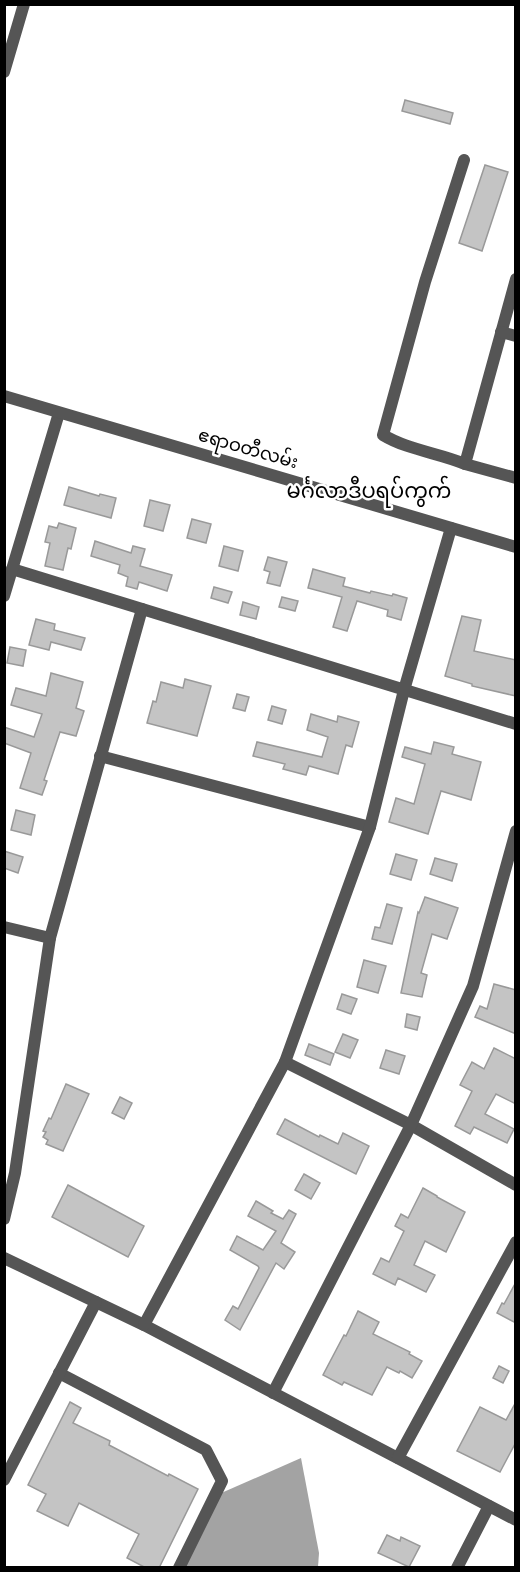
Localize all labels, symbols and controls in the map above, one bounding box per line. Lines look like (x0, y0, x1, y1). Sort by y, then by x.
street label: ဧရာဝတီလမ်း (195, 421, 301, 477)
district label: မင်္ဂလာဒီပရပ်ကွက် (287, 475, 451, 508)

